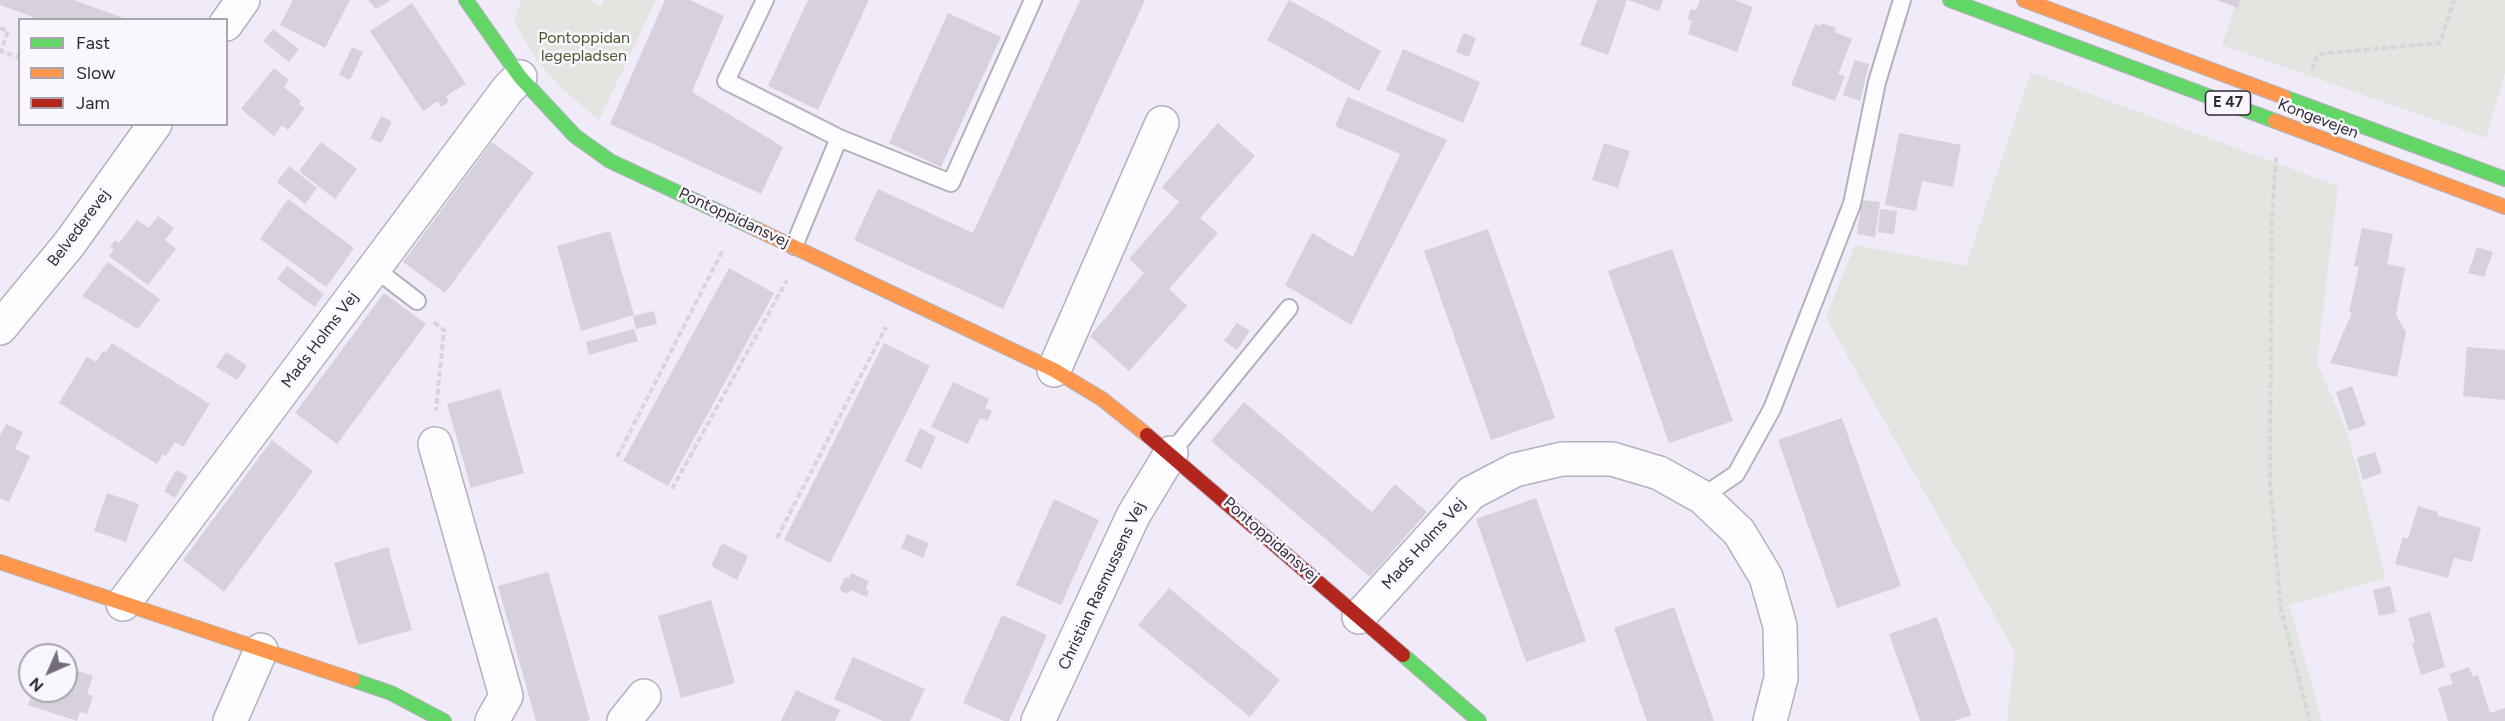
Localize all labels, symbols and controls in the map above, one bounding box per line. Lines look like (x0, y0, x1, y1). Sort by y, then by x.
legend (18, 18, 228, 126)
park label: Pontoppidan legepladsen (538, 28, 630, 66)
text: Fast (76, 32, 110, 54)
text: Slow (76, 62, 115, 84)
road number: E 47 (2206, 91, 2250, 115)
text: Jam (76, 92, 110, 114)
street label: Kongevejen (2275, 95, 2361, 143)
street label: Pontoppidansvej (675, 184, 793, 252)
street label: Belvederevej (44, 185, 114, 271)
street label: Mads Holms Vej (277, 288, 363, 392)
street label: Pontoppidansvej (1219, 493, 1323, 587)
street label: Mads Holms Vej (1378, 495, 1470, 593)
street label: Christian Rasmussens Vej (1055, 499, 1149, 673)
north arrow (18, 643, 78, 703)
text: N (25, 674, 47, 696)

